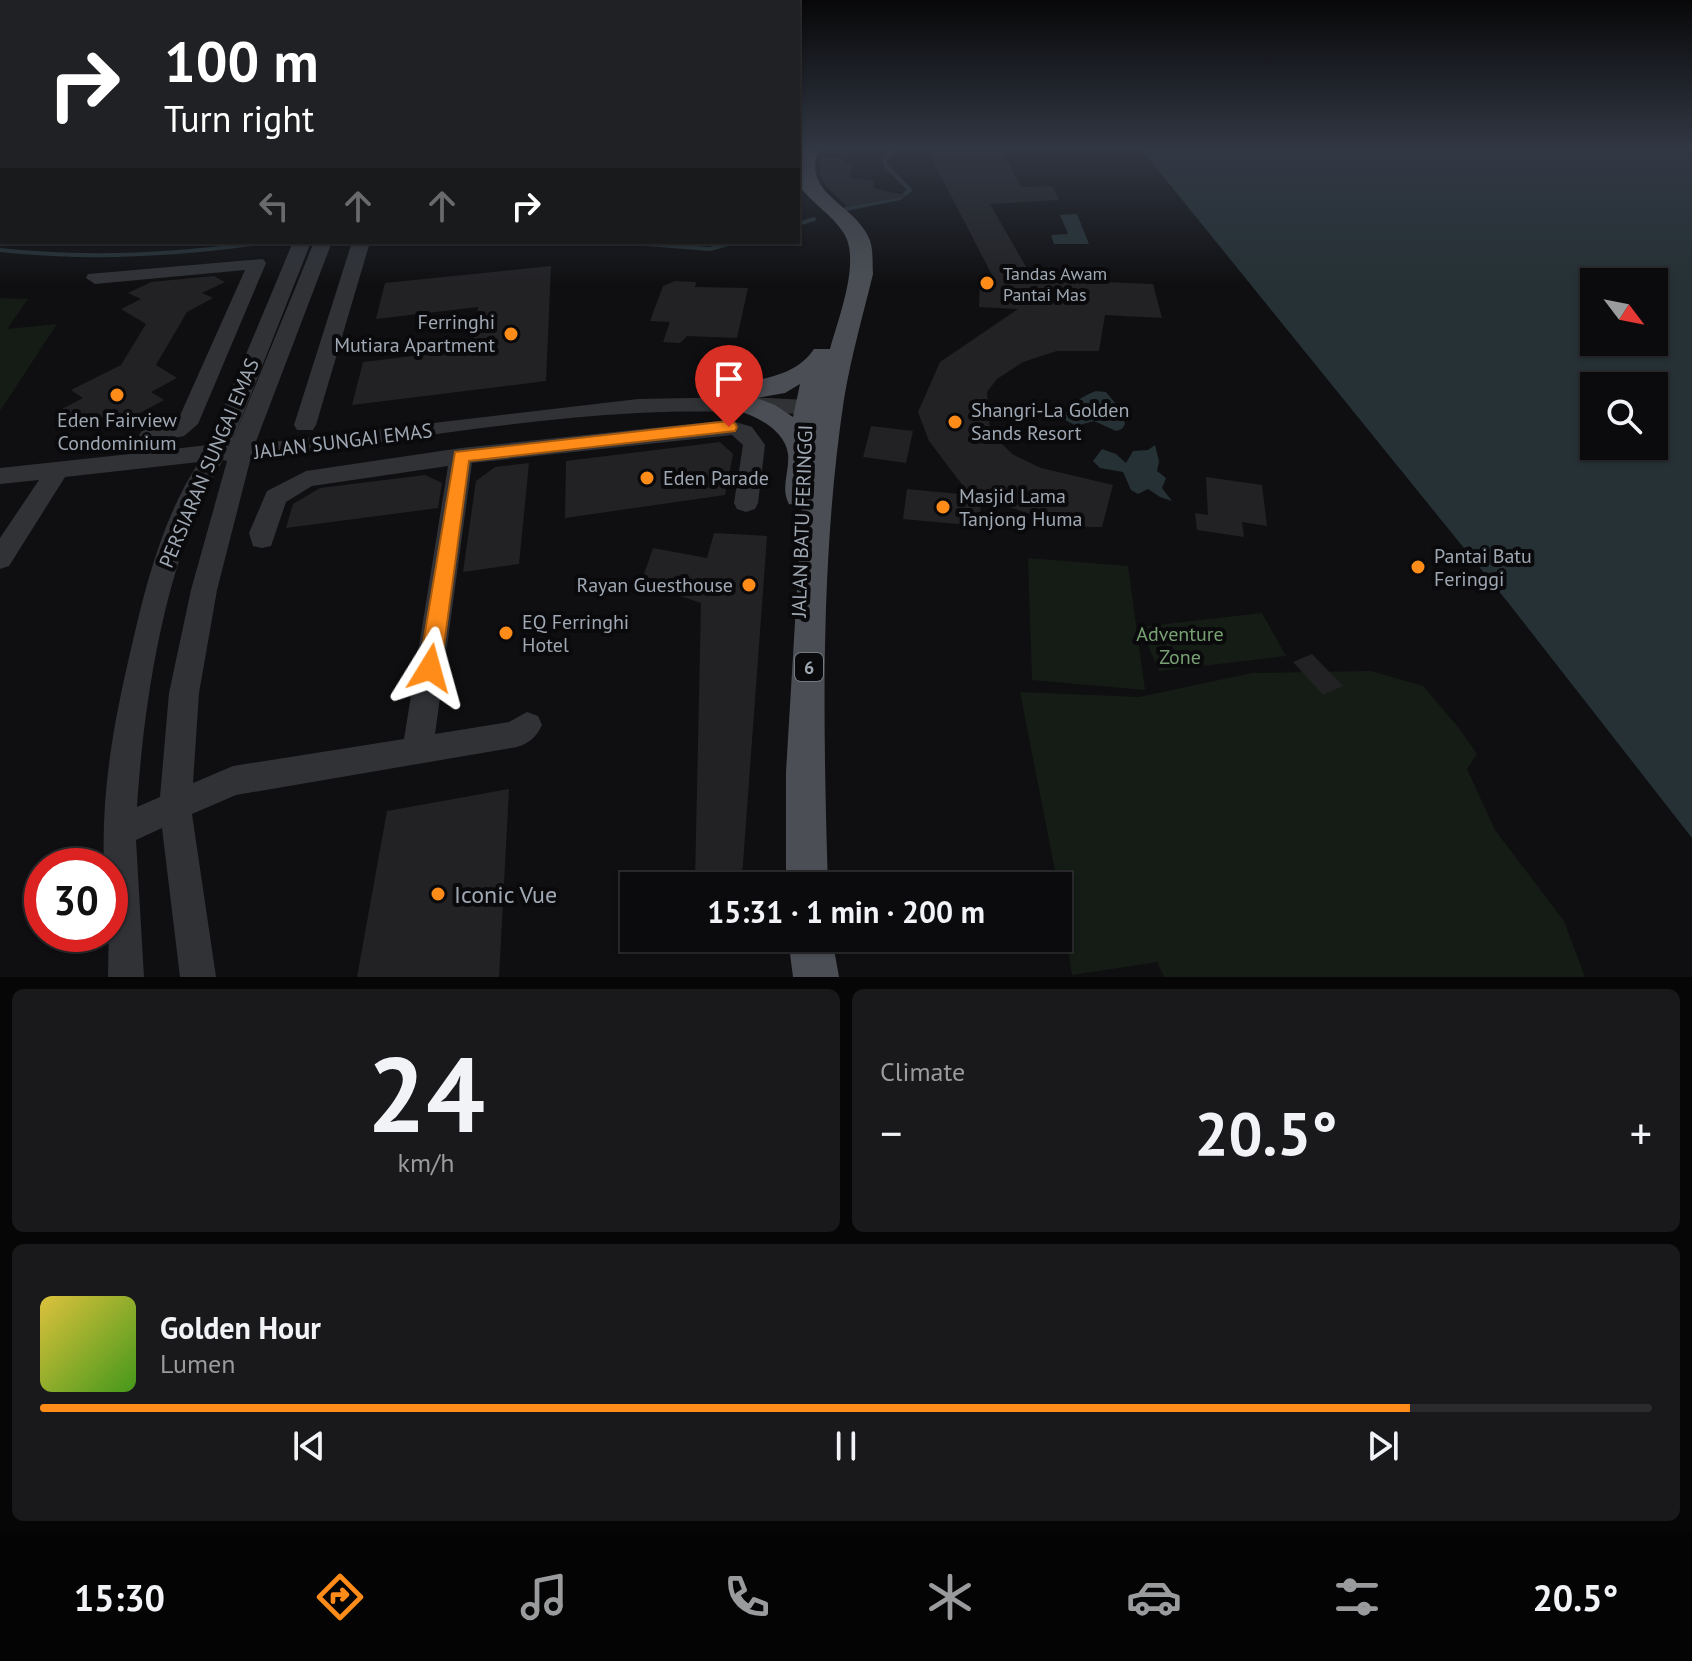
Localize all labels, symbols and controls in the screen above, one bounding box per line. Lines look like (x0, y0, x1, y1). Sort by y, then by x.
text: 100 m (164, 25, 319, 97)
icon: right (32, 32, 136, 136)
text: Turn right (164, 95, 314, 142)
icon: left (252, 184, 296, 228)
icon: ahead (336, 184, 380, 228)
icon: ahead (420, 184, 464, 228)
icon: right (504, 184, 548, 228)
place label: Tandas Awam Pantai Mas (1003, 262, 1107, 306)
north arrow (1580, 268, 1668, 356)
map controls (1580, 268, 1668, 460)
marker: Tandas Awam Pantai Mas (978, 274, 996, 292)
place label: Ferringhi Mutiara Apartment (334, 309, 495, 358)
marker: Ferringhi Mutiara Apartment (502, 325, 520, 343)
pin (695, 345, 763, 427)
street label: PERSIARAN SUNGAI EMAS (153, 354, 265, 572)
icon: arrive (707, 357, 751, 401)
button: search (1580, 372, 1668, 460)
marker: Eden Fairview Condominium (108, 386, 126, 404)
place label: Shangri-La Golden Sands Resort (971, 397, 1129, 446)
place label: Eden Fairview Condominium (57, 407, 177, 456)
marker: Shangri-La Golden Sands Resort (946, 413, 964, 431)
street label: JALAN SUNGAI EMAS (251, 417, 434, 465)
street label: JALAN BATU FERINGGI (786, 424, 818, 619)
place label: Eden Parade (663, 465, 769, 491)
marker: Eden Parade (638, 469, 656, 487)
place label: Masjid Lama Tanjong Huma (959, 483, 1082, 532)
marker: Masjid Lama Tanjong Huma (934, 498, 952, 516)
place label: Pantai Batu Feringgi (1434, 543, 1532, 592)
marker: Pantai Batu Feringgi (1409, 558, 1427, 576)
place label: Rayan Guesthouse (576, 572, 733, 598)
marker: Rayan Guesthouse (740, 576, 758, 594)
place label: EQ Ferringhi Hotel (522, 609, 629, 658)
park label: Adventure Zone (1136, 621, 1224, 670)
marker: EQ Ferringhi Hotel (497, 624, 515, 642)
position arrow (388, 626, 472, 710)
road number: 6 (795, 653, 823, 681)
speed limit sign: 30 (24, 848, 128, 952)
place label: Iconic Vue (454, 879, 557, 910)
marker: Iconic Vue (429, 885, 447, 903)
text: 15:31 · 1 min · 200 m (707, 892, 985, 931)
text: 24 (367, 1026, 485, 1161)
text: Climate (880, 1055, 965, 1088)
text: 20.5° (1194, 1094, 1338, 1172)
text: − (880, 1104, 902, 1161)
text: + (1630, 1104, 1652, 1161)
text: km/h (398, 1146, 455, 1179)
text: Golden Hour (160, 1308, 321, 1347)
text: Lumen (160, 1347, 235, 1380)
icon: previous (287, 1424, 331, 1468)
icon: pause (824, 1424, 868, 1468)
icon: next (1361, 1424, 1405, 1468)
icon: directions (312, 1569, 368, 1625)
icon: music (516, 1569, 572, 1625)
icon: phone (719, 1569, 775, 1625)
icon: climate (922, 1569, 978, 1625)
icon: car (1126, 1569, 1182, 1625)
icon: filters (1329, 1569, 1385, 1625)
text: 15:30 (74, 1574, 165, 1621)
text: 20.5° (1532, 1574, 1618, 1621)

